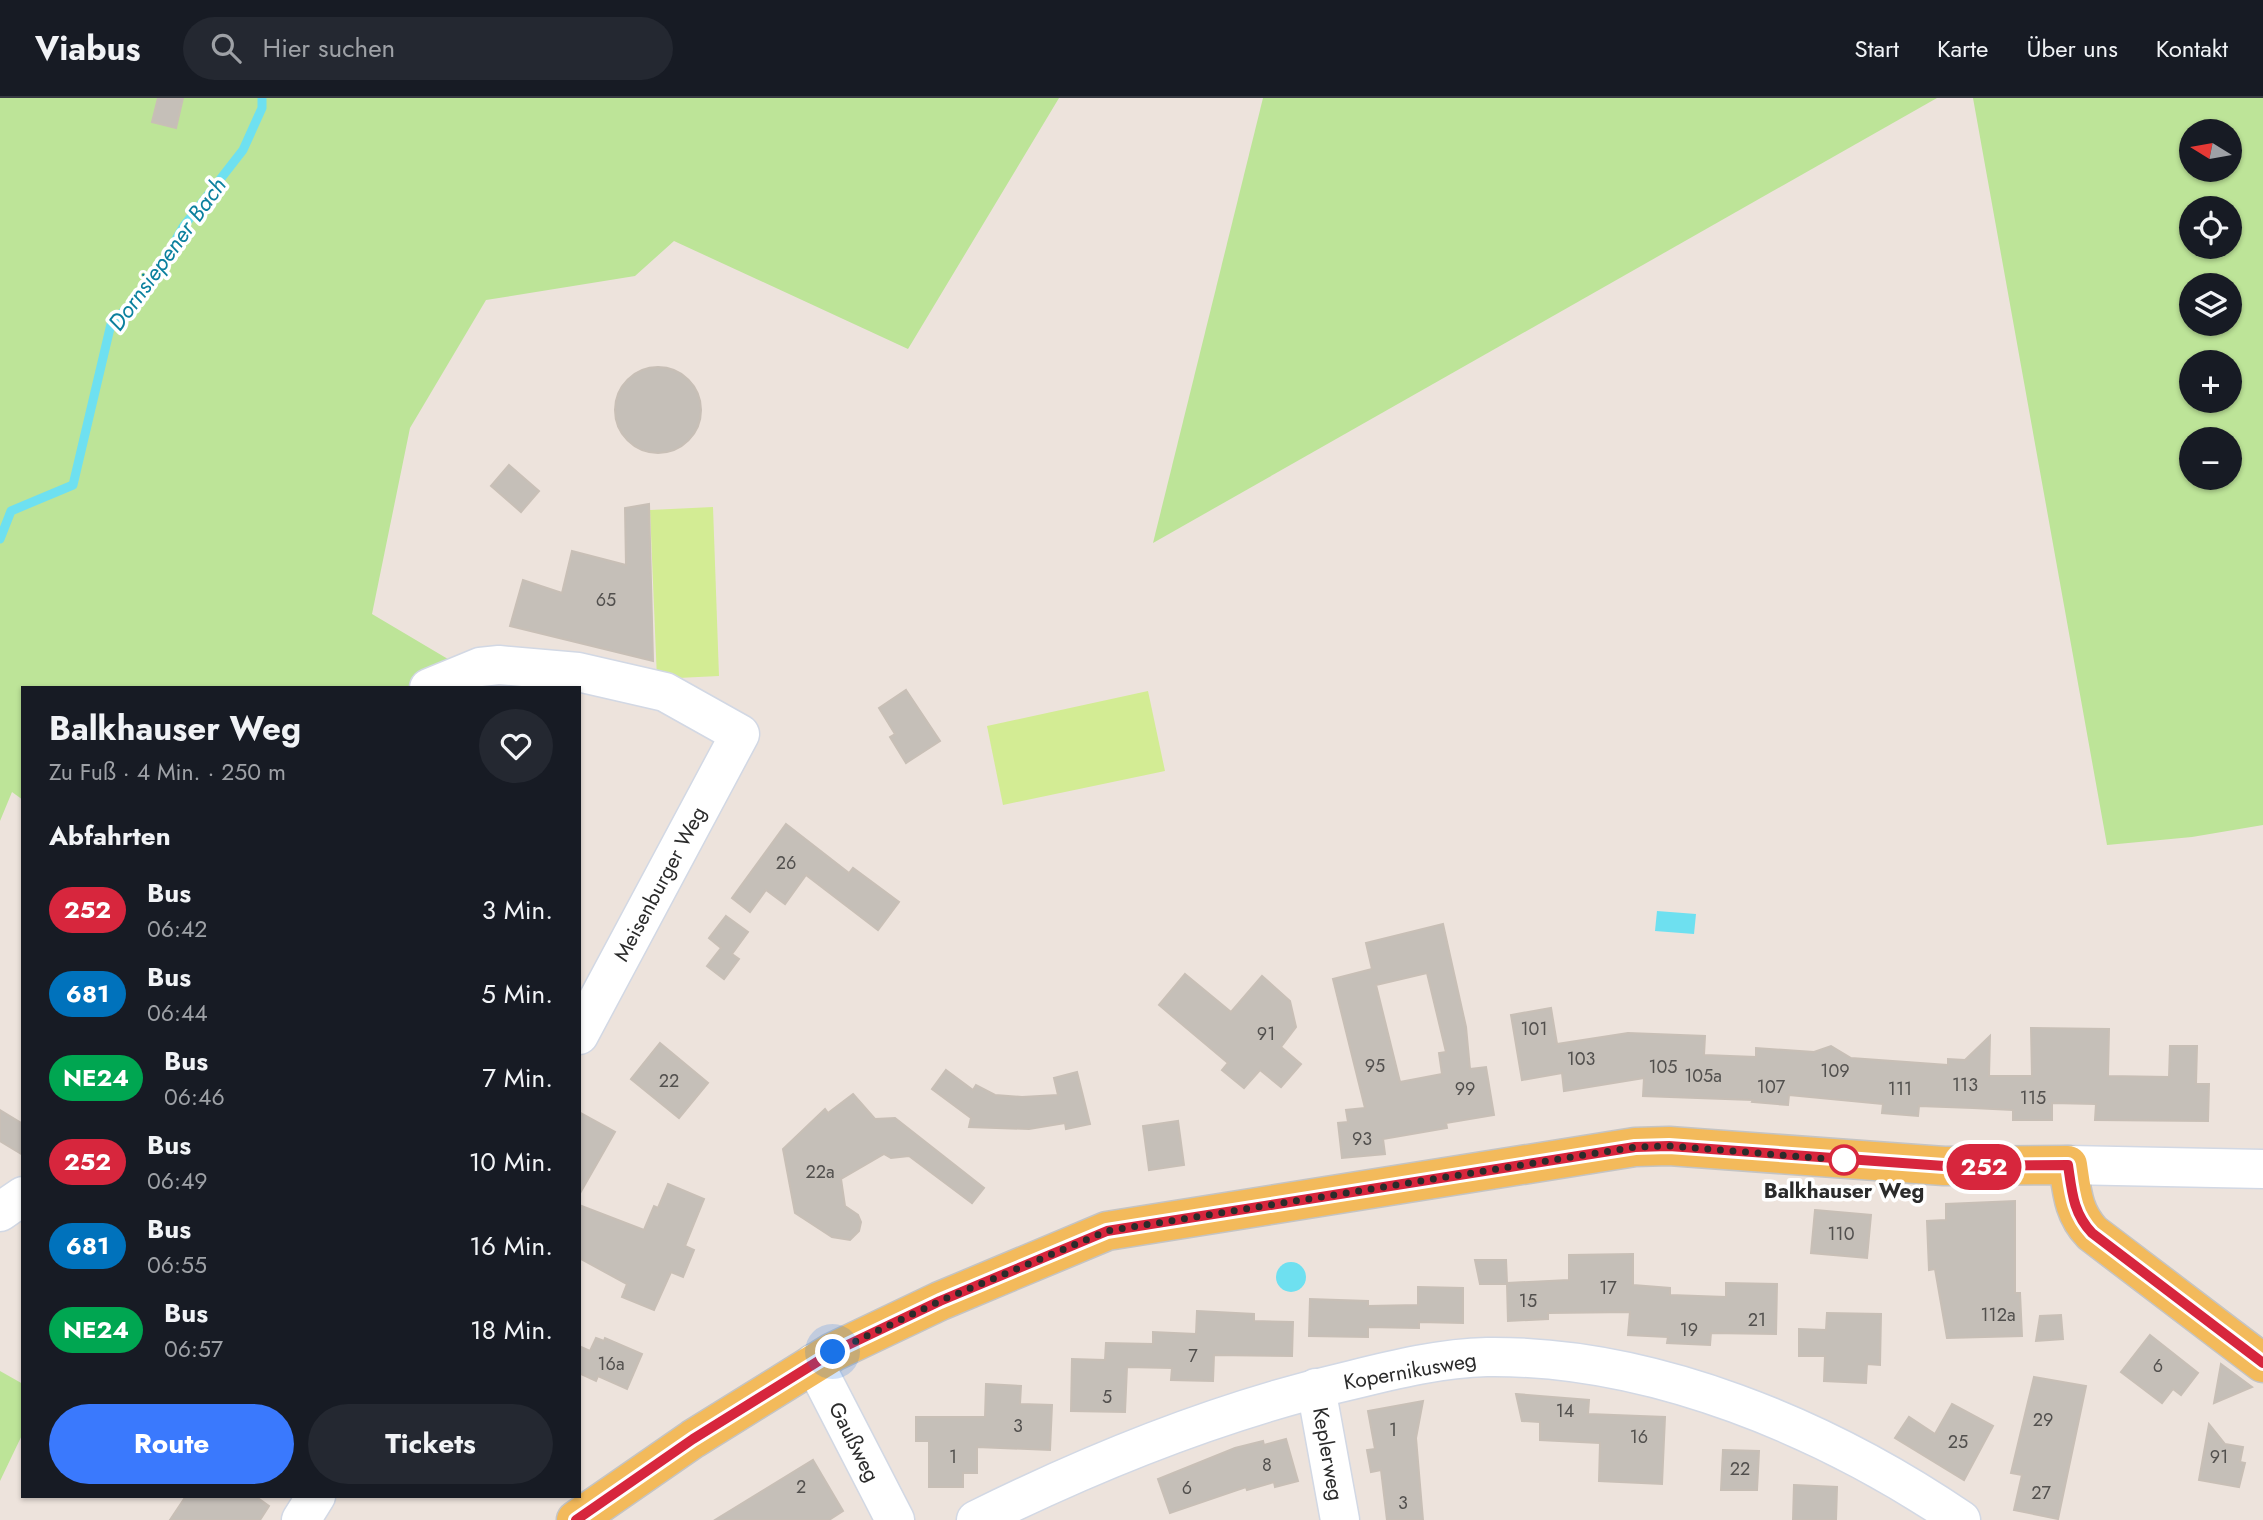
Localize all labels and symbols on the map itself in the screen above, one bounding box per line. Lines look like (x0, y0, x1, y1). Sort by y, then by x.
north arrow (2179, 119, 2242, 182)
water label: Dornsiepener Bach (100, 170, 234, 338)
house number: 65 (596, 587, 616, 613)
street label: Meisenburger Weg (606, 801, 714, 967)
house number: 26 (776, 850, 796, 876)
house number: 101 (1521, 1016, 1548, 1042)
house number: 91 (1257, 1021, 1275, 1047)
house number: 103 (1567, 1046, 1596, 1072)
house number: 95 (1365, 1053, 1385, 1079)
house number: 105 (1648, 1054, 1678, 1080)
house number: 109 (1820, 1058, 1850, 1084)
house number: 105a (1684, 1063, 1722, 1089)
house number: 22 (659, 1068, 679, 1094)
house number: 113 (1952, 1072, 1978, 1098)
house number: 107 (1757, 1074, 1786, 1100)
house number: 99 (1455, 1076, 1475, 1102)
house number: 111 (1888, 1076, 1912, 1102)
house number: 115 (2020, 1085, 2046, 1111)
house number: 93 (1352, 1126, 1372, 1152)
line badge: 252 (1944, 1144, 2024, 1190)
marker: Balkhauser Weg (1829, 1145, 1859, 1175)
house number: 22a (805, 1159, 835, 1185)
place label: Balkhauser Weg (1764, 1176, 1924, 1206)
house number: 110 (1828, 1221, 1855, 1247)
house number: 17 (1599, 1275, 1617, 1301)
house number: 15 (1519, 1288, 1537, 1314)
house number: 112a (1980, 1302, 2016, 1328)
house number: 21 (1748, 1307, 1766, 1333)
house number: 19 (1680, 1317, 1698, 1343)
your location (815, 1334, 850, 1369)
house number: 7 (1188, 1343, 1198, 1369)
street label: Kopernikusweg (1341, 1345, 1479, 1397)
house number: 16a (597, 1351, 625, 1377)
house number: 6 (2153, 1353, 2163, 1379)
house number: 5 (1102, 1384, 1112, 1410)
street label: Gaußweg (821, 1397, 887, 1487)
house number: 14 (1556, 1398, 1574, 1424)
street label: Keplerweg (1305, 1405, 1351, 1503)
house number: 29 (2033, 1407, 2053, 1433)
house number: 3 (1013, 1413, 1023, 1439)
house number: 1 (1389, 1417, 1397, 1443)
house number: 16 (1630, 1424, 1648, 1450)
house number: 25 (1948, 1429, 1968, 1455)
house number: 1 (949, 1444, 957, 1470)
house number: 91 (2210, 1444, 2228, 1470)
house number: 8 (1262, 1452, 1272, 1478)
house number: 22 (1730, 1456, 1750, 1482)
house number: 2 (796, 1474, 806, 1500)
house number: 6 (1182, 1475, 1192, 1501)
house number: 27 (2031, 1480, 2051, 1506)
house number: 3 (1398, 1490, 1408, 1516)

